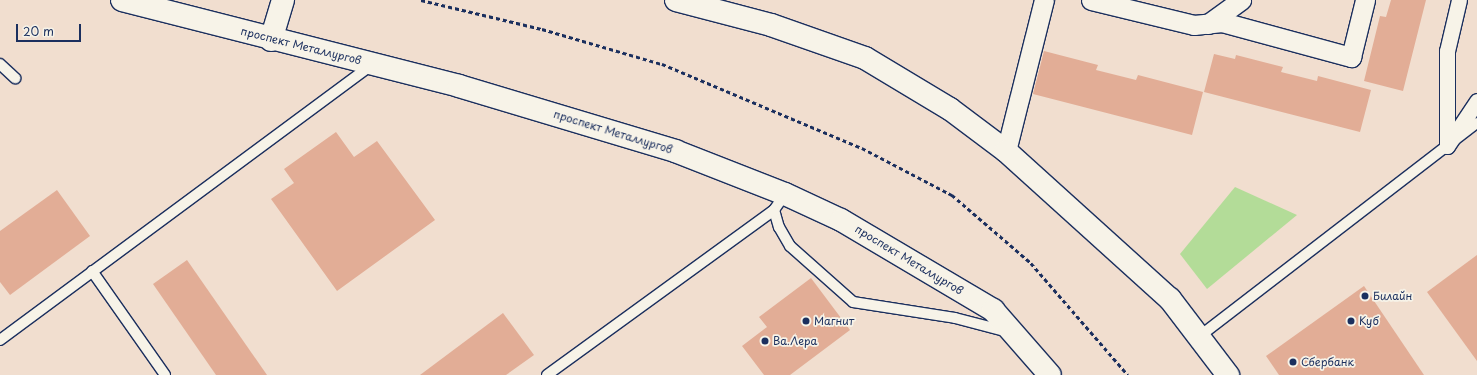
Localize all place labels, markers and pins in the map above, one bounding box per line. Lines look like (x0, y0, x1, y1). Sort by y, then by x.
place label: Билайн (1373, 289, 1412, 303)
marker: Билайн (1360, 291, 1370, 301)
place label: Магнит (814, 314, 854, 328)
place label: Куб (1359, 314, 1379, 328)
marker: Магнит (801, 316, 811, 326)
marker: Куб (1346, 316, 1356, 326)
place label: Ва.Лера (773, 334, 817, 348)
marker: Ва.Лера (760, 336, 770, 346)
place label: Сбербанк (1301, 355, 1354, 369)
marker: Сбербанк (1288, 357, 1298, 367)

